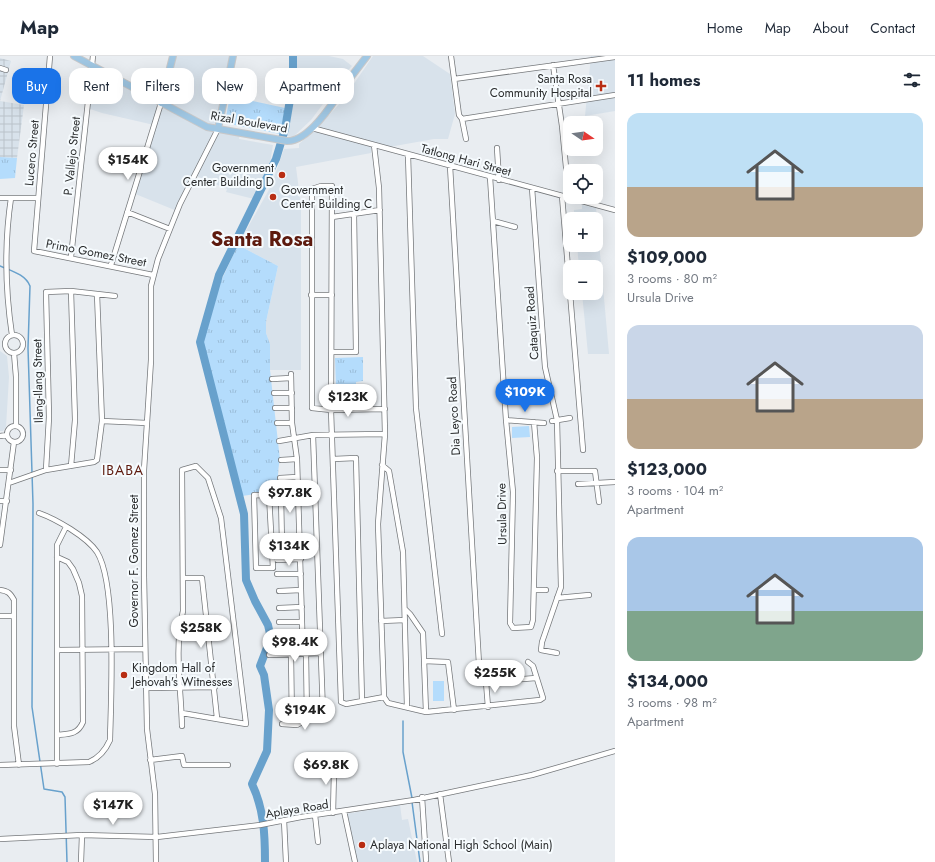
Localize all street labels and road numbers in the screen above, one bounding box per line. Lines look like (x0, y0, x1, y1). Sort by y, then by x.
street label: Rizal Boulevard (209, 106, 289, 138)
street label: P. Vallejo Street (59, 116, 85, 196)
street label: Lucero Street (20, 119, 44, 187)
street label: Tatlong Hari Street (419, 139, 513, 181)
street label: Primo Gomez Street (44, 234, 148, 272)
street label: Cataquiz Road (520, 286, 544, 360)
street label: Ilang-Ilang Street (28, 339, 48, 423)
street label: Dia Leyco Road (443, 376, 465, 456)
street label: Ursula Drive (492, 483, 512, 545)
street label: Governor F. Gomez Street (125, 494, 143, 627)
street label: Aplaya Road (264, 795, 330, 823)

